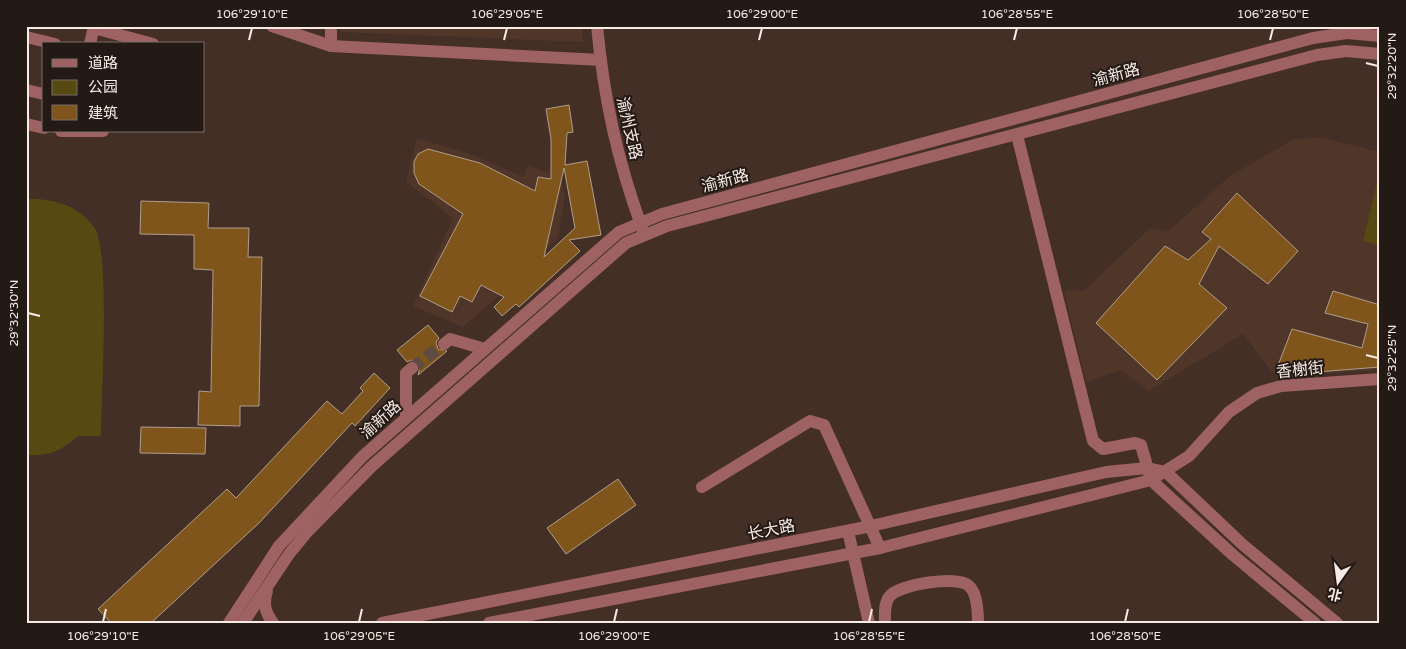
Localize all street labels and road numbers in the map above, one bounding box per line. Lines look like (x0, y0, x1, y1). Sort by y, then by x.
street label: 渝新路 (1090, 59, 1142, 91)
street label: 渝州支路 (612, 95, 646, 162)
street label: 渝新路 (699, 165, 751, 197)
street label: 香榭街 (1275, 358, 1325, 382)
street label: 渝新路 (356, 396, 405, 443)
street label: 长大路 (746, 516, 797, 544)

